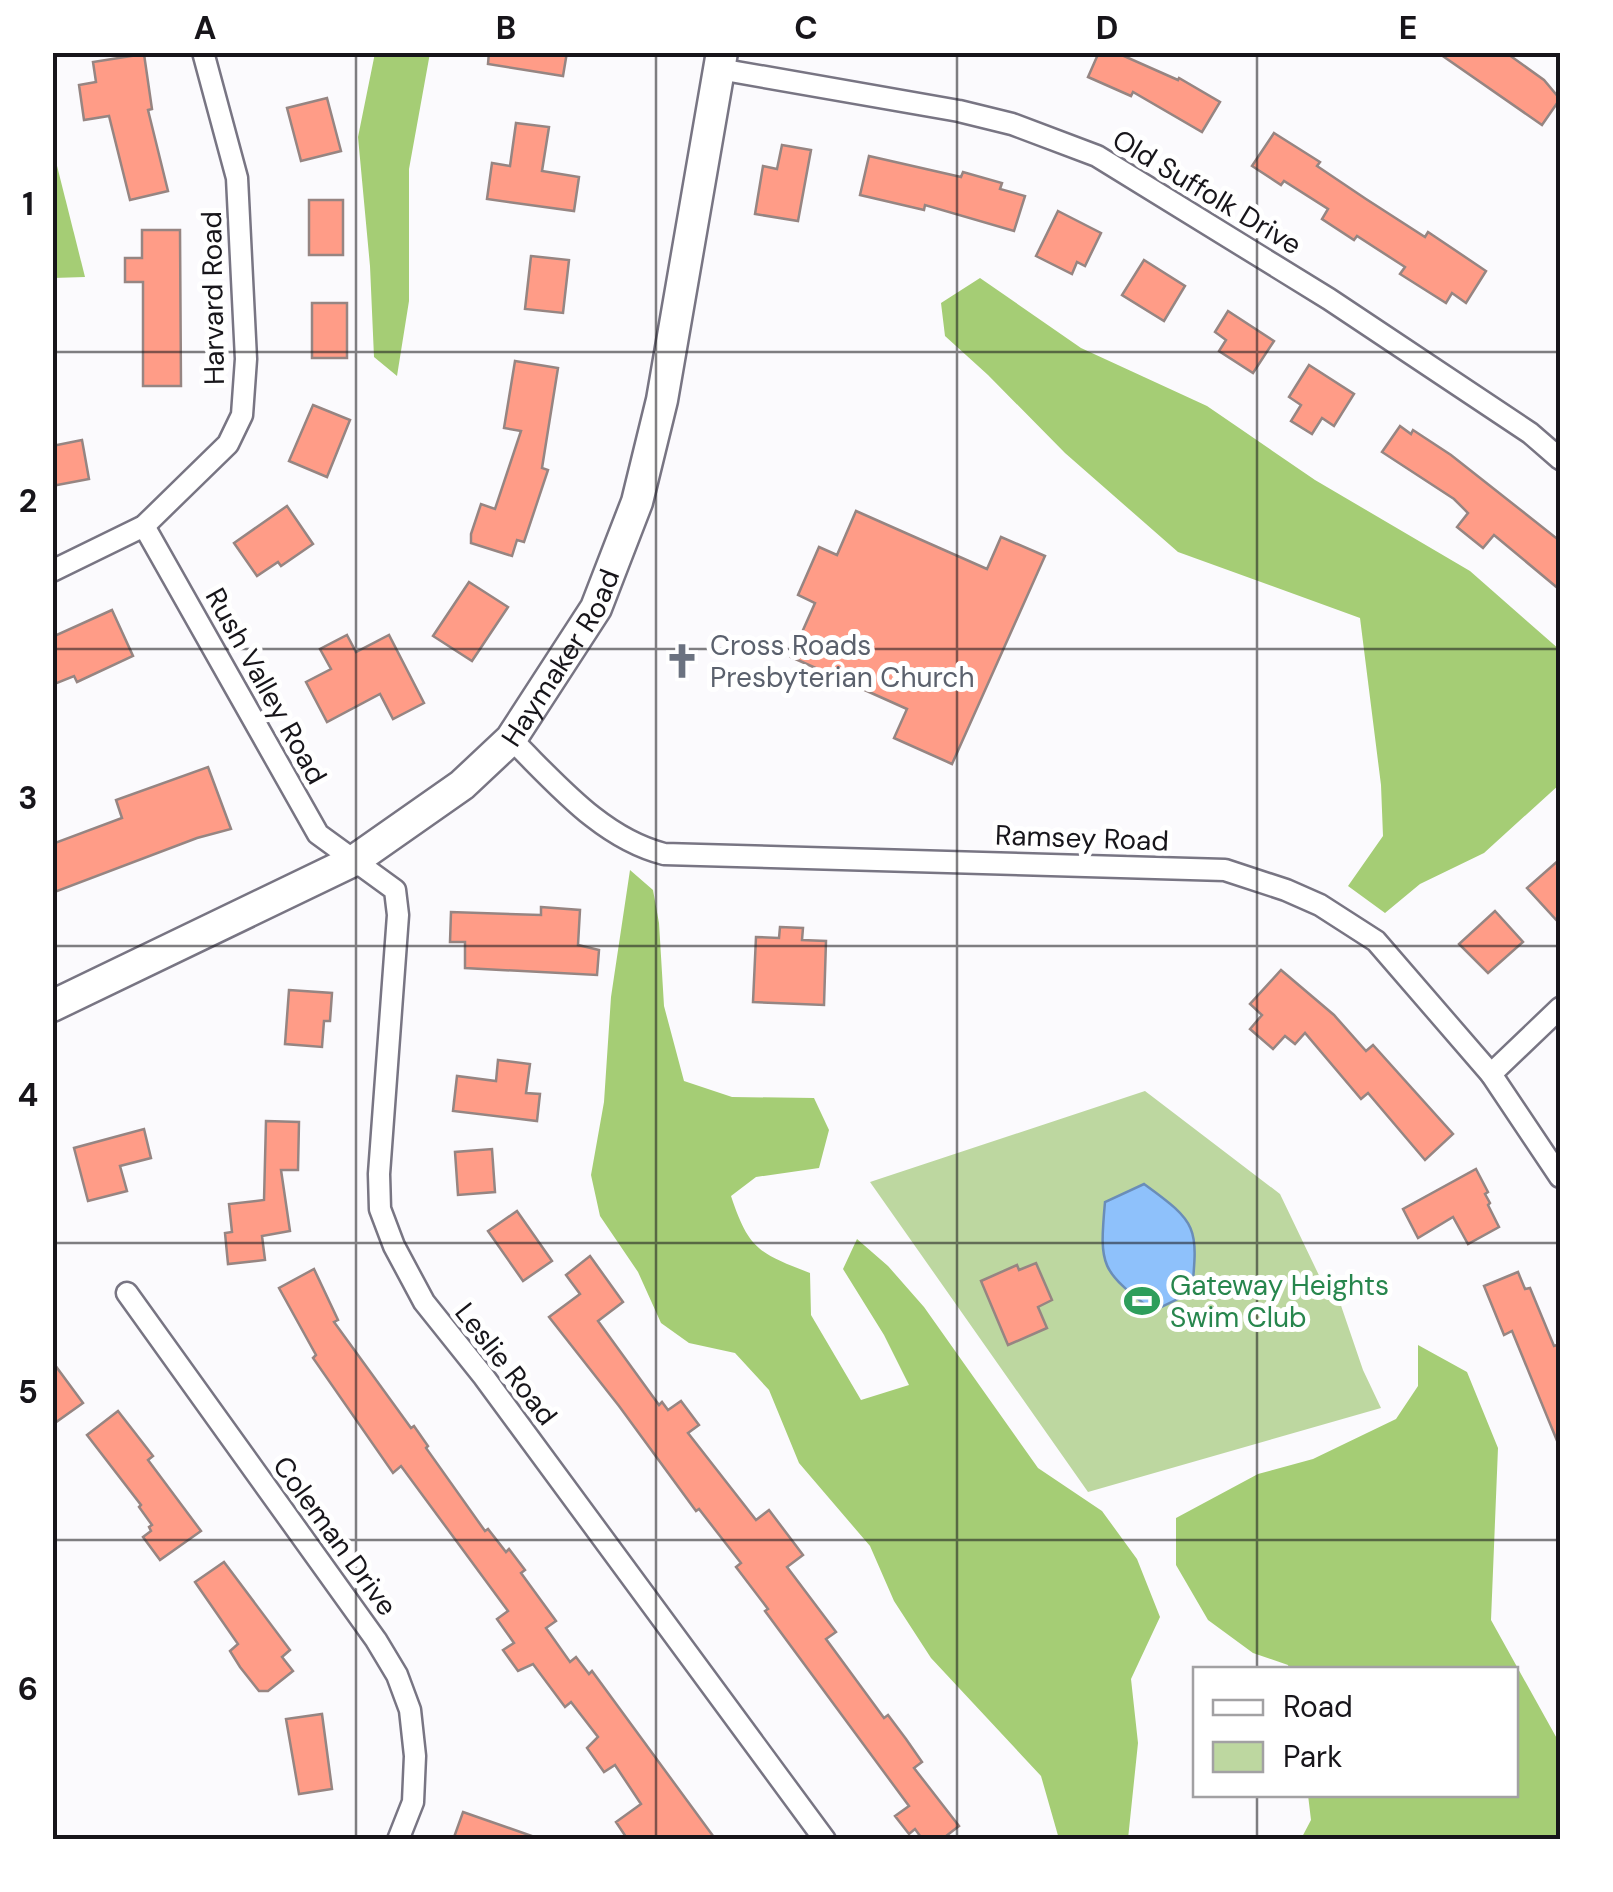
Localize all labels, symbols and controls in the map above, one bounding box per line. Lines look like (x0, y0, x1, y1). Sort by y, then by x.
text: A (194, 7, 216, 49)
text: B (496, 7, 516, 49)
text: C (794, 7, 818, 49)
text: D (1096, 7, 1118, 49)
text: E (1399, 7, 1417, 49)
street label: Old Suffolk Drive (1106, 121, 1308, 263)
text: 1 (22, 183, 34, 225)
street label: Harvard Road (193, 211, 233, 385)
text: 2 (19, 480, 37, 522)
street label: Haymaker Road (493, 564, 628, 753)
street label: Rush Valley Road (197, 581, 335, 791)
place label: Cross Roads Presbyterian Church (710, 627, 975, 696)
church icon: Cross Roads Presbyterian Church (663, 642, 701, 680)
text: 3 (18, 777, 38, 819)
street label: Ramsey Road (994, 816, 1170, 860)
text: 4 (18, 1074, 38, 1116)
place label: Gateway Heights Swim Club (1170, 1267, 1389, 1336)
sports icon: Gateway Heights Swim Club (1123, 1282, 1161, 1320)
street label: Leslie Road (447, 1295, 565, 1433)
text: 5 (18, 1371, 38, 1413)
street label: Coleman Drive (265, 1449, 405, 1623)
legend (1193, 1667, 1518, 1797)
text: 6 (18, 1668, 38, 1710)
text: Road (1283, 1687, 1353, 1726)
text: Park (1283, 1737, 1342, 1776)

